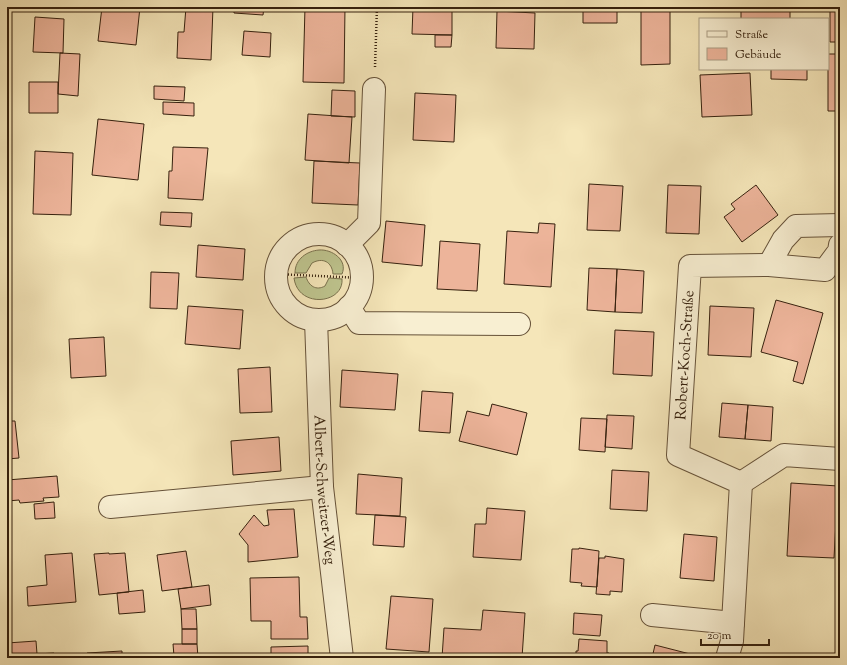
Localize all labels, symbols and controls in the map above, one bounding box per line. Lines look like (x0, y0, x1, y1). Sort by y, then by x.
legend (699, 18, 829, 70)
text: Straße (735, 26, 769, 44)
text: Gebäude (735, 46, 782, 64)
street label: Robert-Koch-Straße (671, 290, 700, 421)
street label: Albert-Schweitzer-Weg (307, 414, 340, 566)
scale bar (701, 621, 769, 647)
text: 20 m (707, 627, 732, 645)

